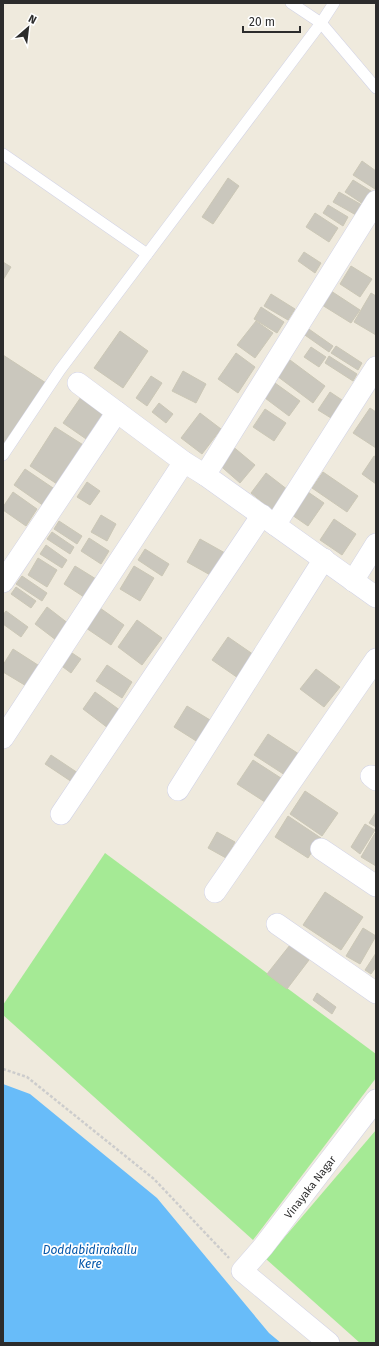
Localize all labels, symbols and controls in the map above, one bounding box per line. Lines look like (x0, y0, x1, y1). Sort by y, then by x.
north arrow (8, 8, 48, 48)
scale bar (243, 8, 300, 34)
text: N (26, 12, 39, 27)
text: 20 m (249, 15, 275, 29)
street label: Vinayaka Nagar (282, 1153, 339, 1221)
water label: Doddabidirakallu Kere (43, 1243, 137, 1271)

